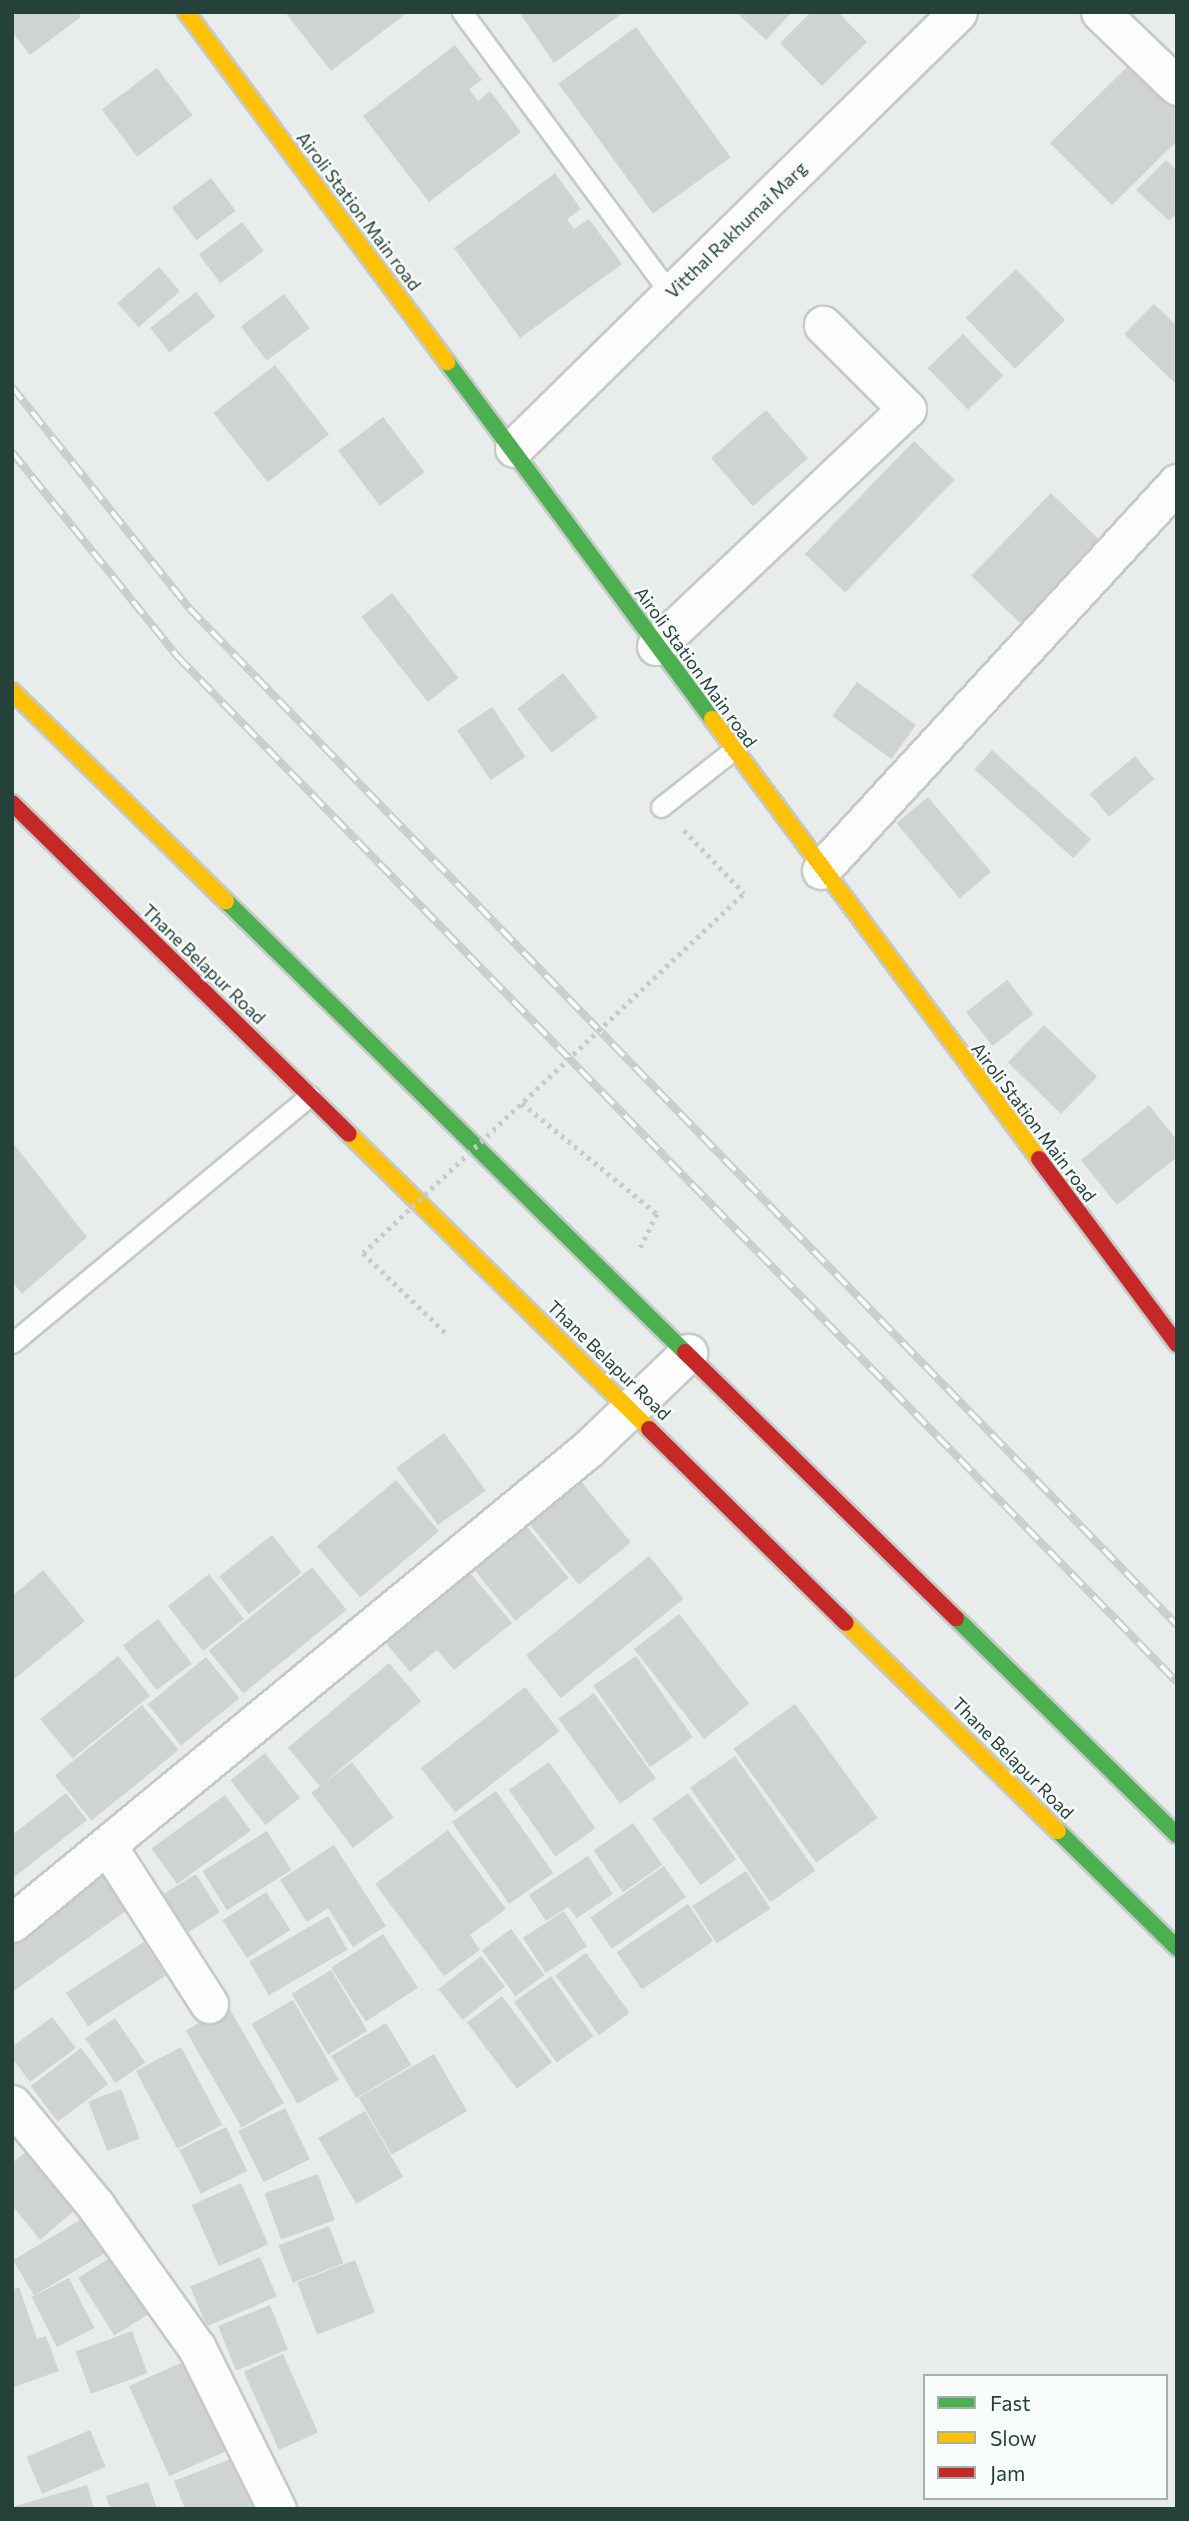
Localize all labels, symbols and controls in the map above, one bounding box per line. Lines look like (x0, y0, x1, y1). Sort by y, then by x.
street label: Airoli Station Main road (292, 127, 426, 295)
street label: Vitthal Rakhumai Marg (661, 157, 811, 303)
street label: Airoli Station Main road (630, 582, 762, 752)
street label: Thane Belapur Road (138, 900, 270, 1028)
street label: Airoli Station Main road (967, 1038, 1101, 1206)
street label: Thane Belapur Road (543, 1296, 675, 1424)
street label: Thane Belapur Road (948, 1693, 1078, 1823)
legend (923, 2374, 1168, 2500)
text: Fast (990, 2390, 1031, 2415)
text: Slow (990, 2425, 1037, 2450)
text: Jam (990, 2460, 1025, 2485)

